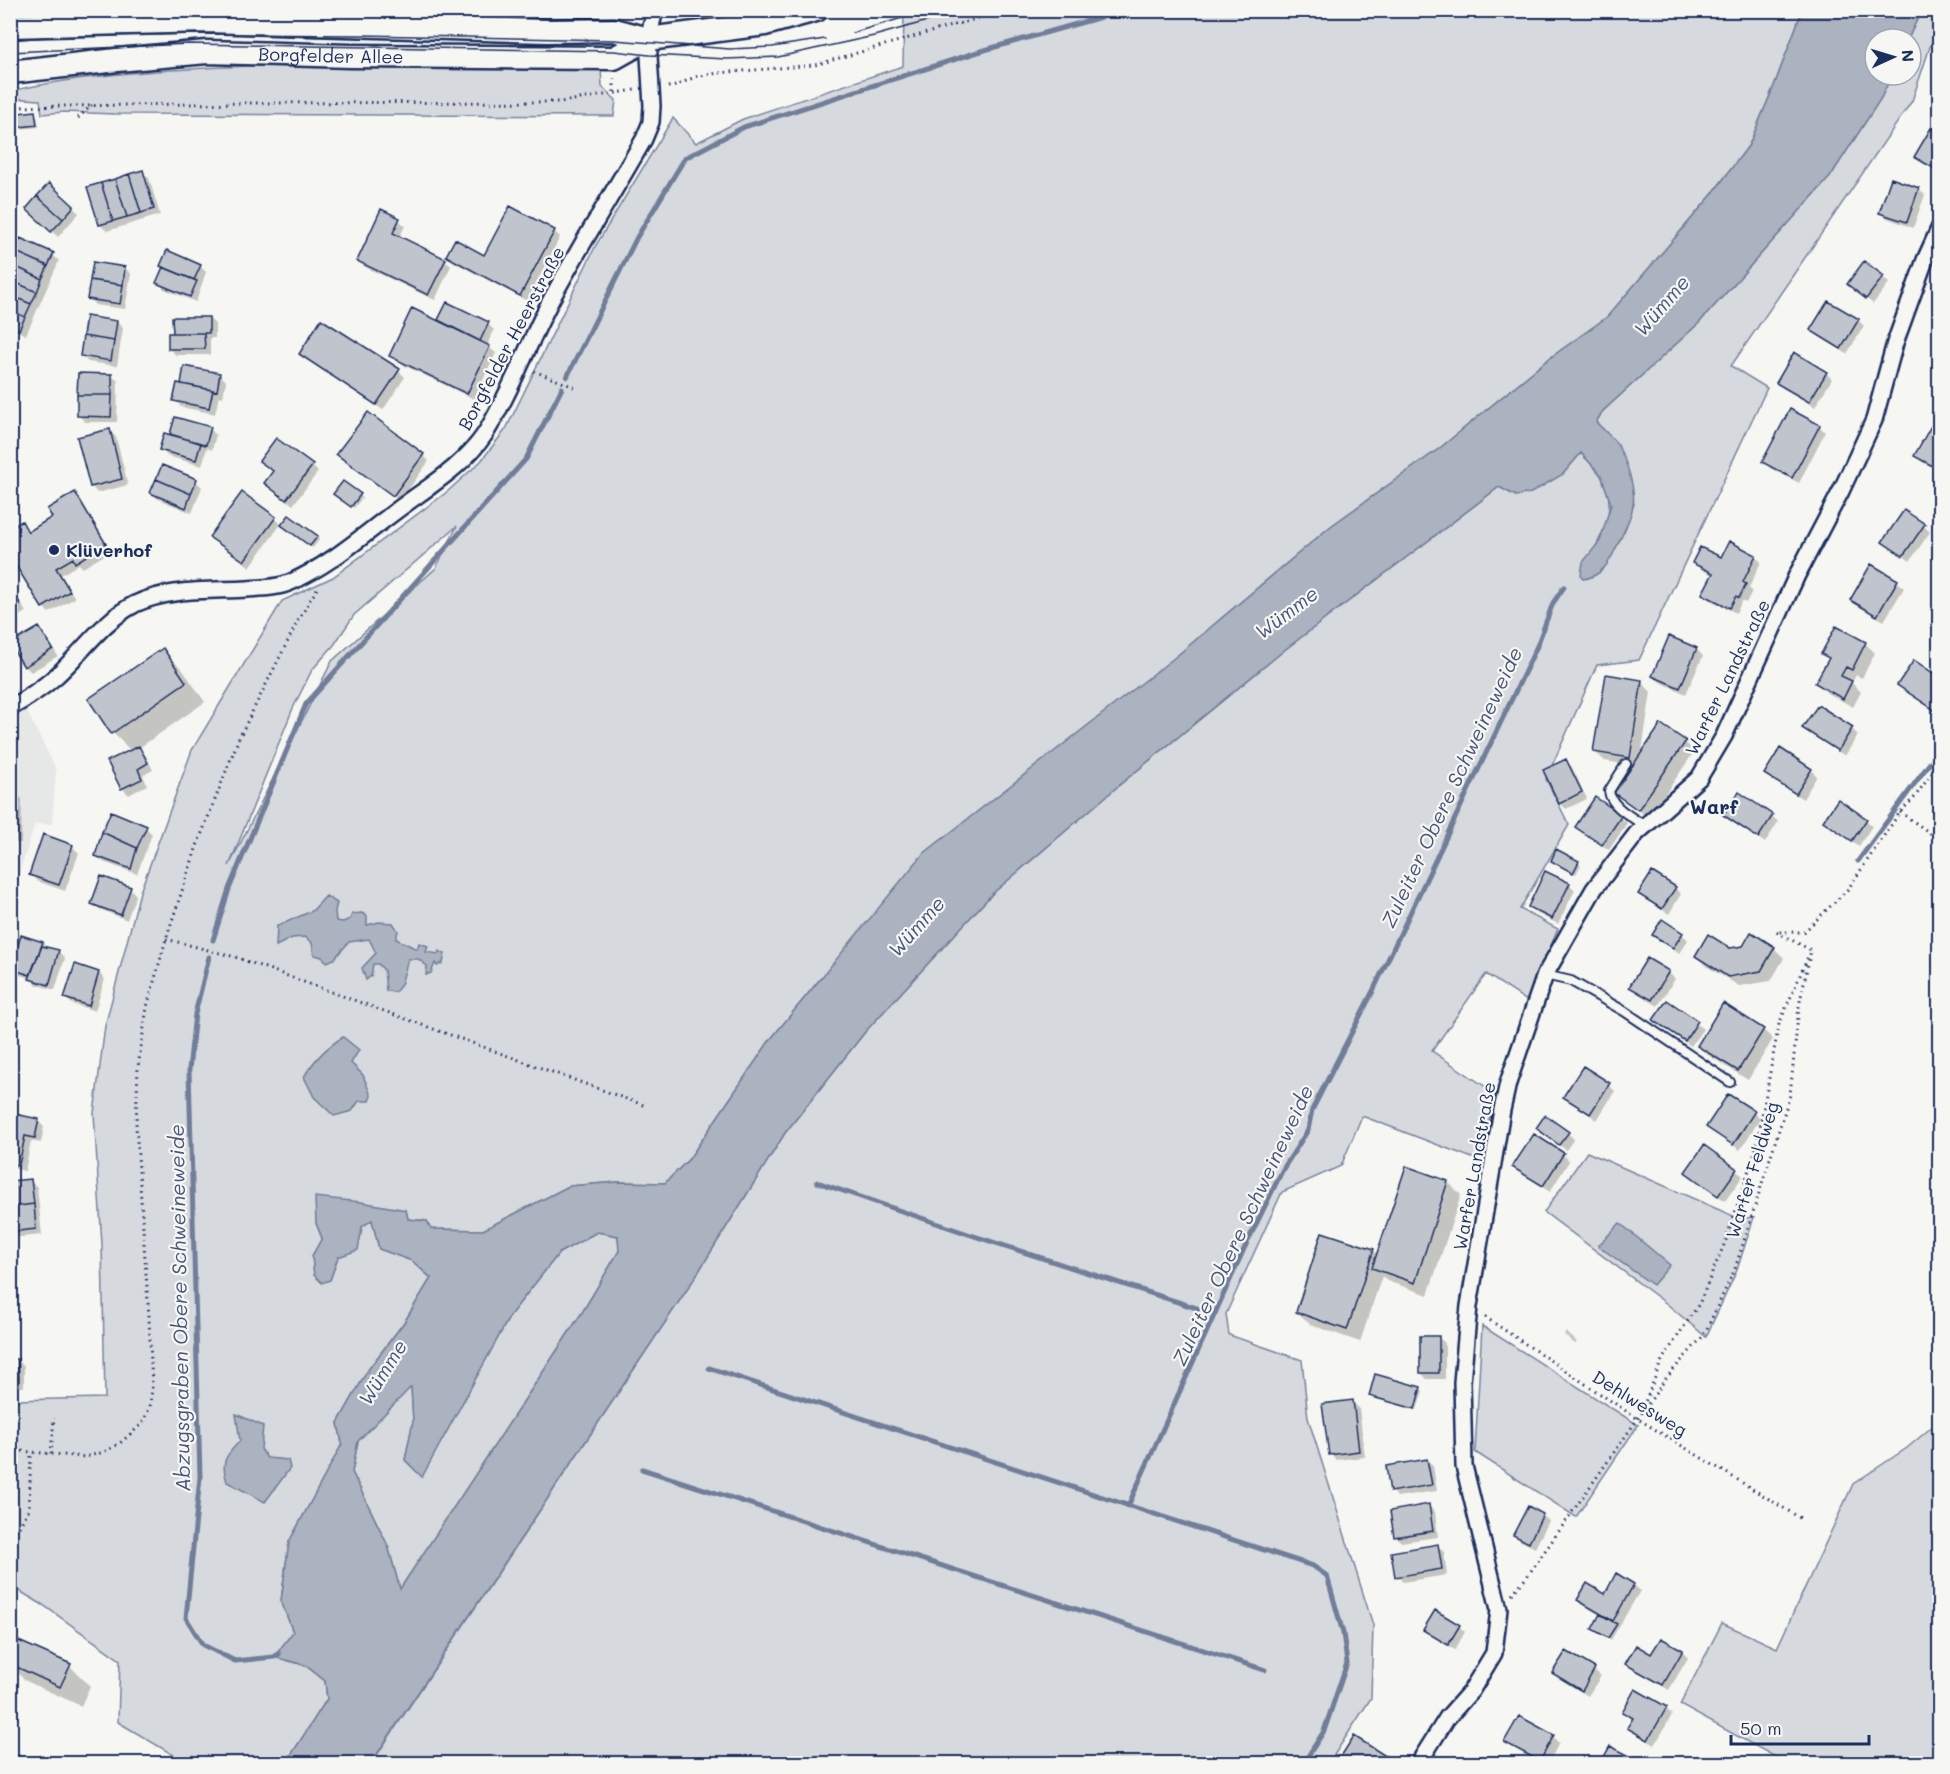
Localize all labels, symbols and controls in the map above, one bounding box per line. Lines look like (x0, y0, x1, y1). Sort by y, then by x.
north arrow (1863, 27, 1923, 87)
street label: Borgfelder Allee (258, 41, 404, 68)
text: N (1898, 49, 1919, 63)
street label: Borgfelder Heerstraße (452, 242, 570, 434)
water label: Wümme (1627, 269, 1695, 341)
place label: Klüverhof (66, 538, 152, 562)
marker: Klüverhof (47, 543, 61, 557)
water label: Wümme (1249, 580, 1323, 644)
street label: Warfer Landstraße (1679, 595, 1775, 759)
water label: Zuleiter Obere Schweineweide (1375, 643, 1527, 931)
district label: Warf (1690, 793, 1739, 819)
water label: Wümme (882, 890, 950, 962)
street label: Warfer Landstraße (1447, 1080, 1501, 1252)
water label: Zuleiter Obere Schweineweide (1166, 1081, 1318, 1369)
street label: Warfer Feldweg (1720, 1099, 1784, 1241)
water label: Abzugsgraben Obere Schweineweide (163, 1124, 195, 1492)
water label: Wümme (352, 1334, 412, 1410)
street label: Dehlwesweg (1588, 1364, 1692, 1442)
scale bar (1731, 1708, 1869, 1746)
text: 50 m (1740, 1716, 1782, 1740)

